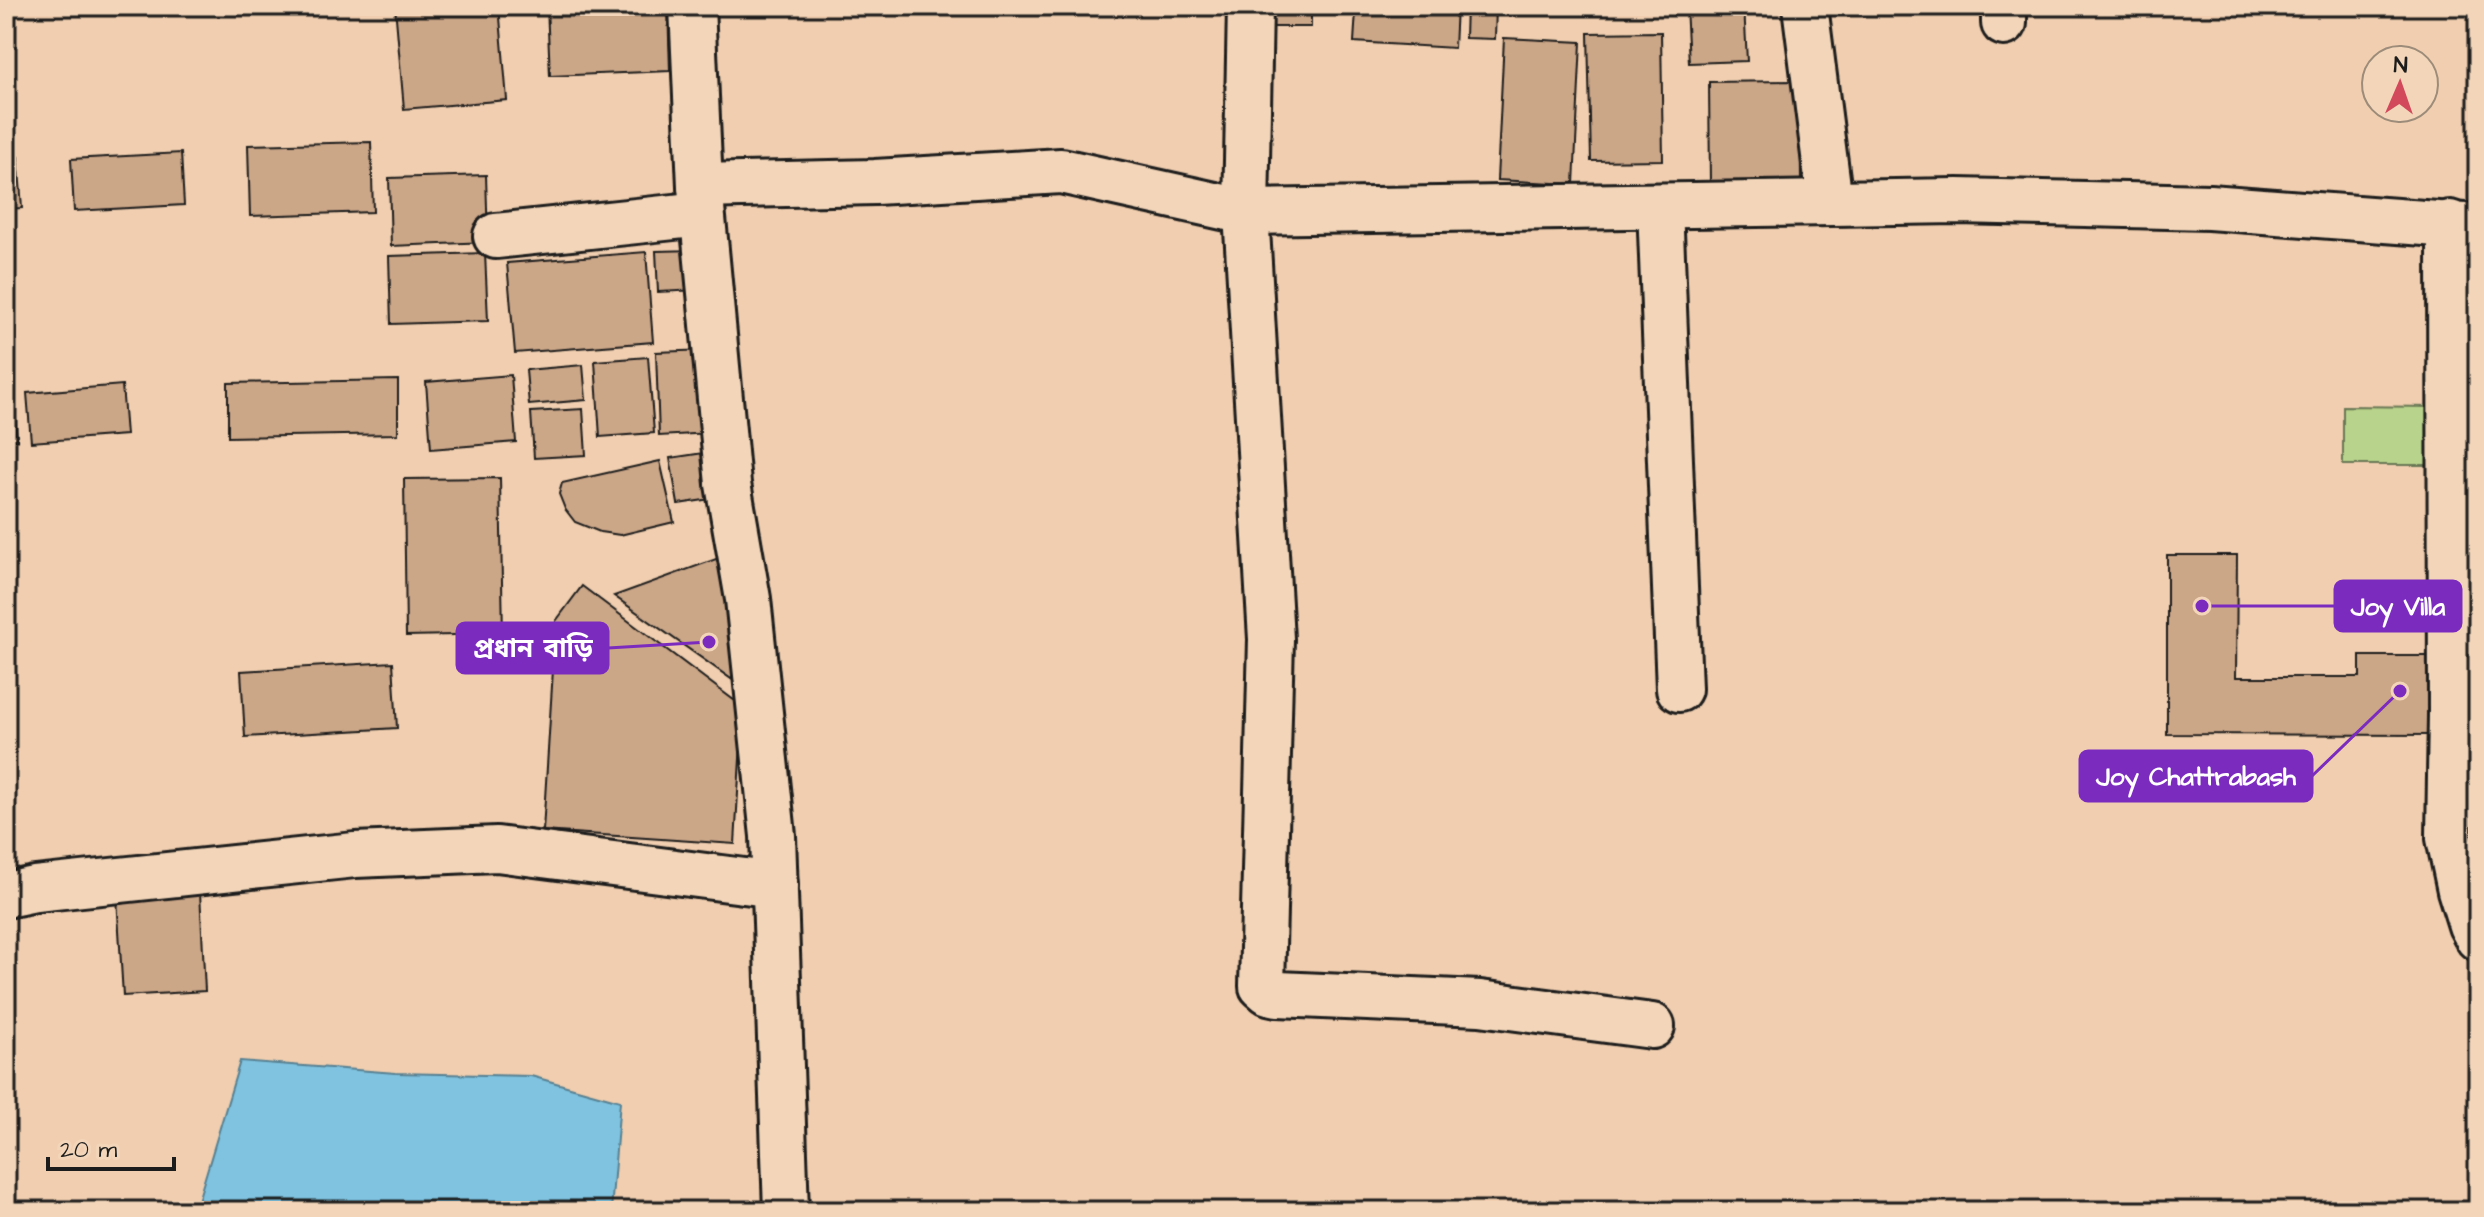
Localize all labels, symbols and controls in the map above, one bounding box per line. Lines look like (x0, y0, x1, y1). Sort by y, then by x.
north arrow (2360, 44, 2440, 124)
text: N (2393, 50, 2408, 81)
callout: Joy Villa (2335, 581, 2461, 631)
text: Joy Villa (2350, 589, 2446, 628)
callout: প্রধান বাড়ি (457, 623, 608, 673)
text: প্রধান বাড়ি (473, 631, 593, 667)
callout: Joy Chattrabash (2080, 751, 2312, 801)
text: Joy Chattrabash (2095, 759, 2297, 798)
scale bar (48, 1121, 174, 1171)
text: 20 m (60, 1133, 117, 1167)

